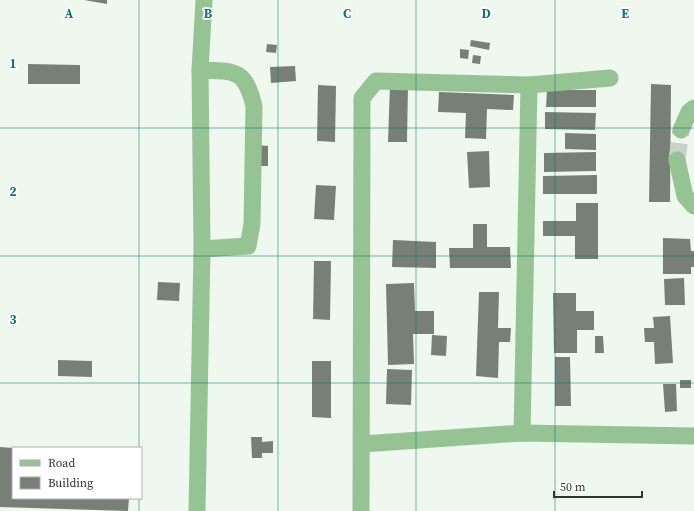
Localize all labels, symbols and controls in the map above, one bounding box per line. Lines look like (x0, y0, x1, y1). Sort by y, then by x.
text: A (65, 5, 74, 22)
text: B (204, 5, 213, 22)
text: C (343, 5, 351, 22)
text: D (481, 5, 491, 22)
text: E (621, 5, 629, 22)
text: 1 (9, 55, 17, 72)
text: 2 (9, 183, 17, 200)
text: 3 (9, 311, 17, 328)
legend (12, 447, 142, 499)
text: Road (48, 455, 75, 471)
scale bar (554, 473, 642, 499)
text: Building (48, 475, 93, 491)
text: 50 m (560, 479, 586, 495)

